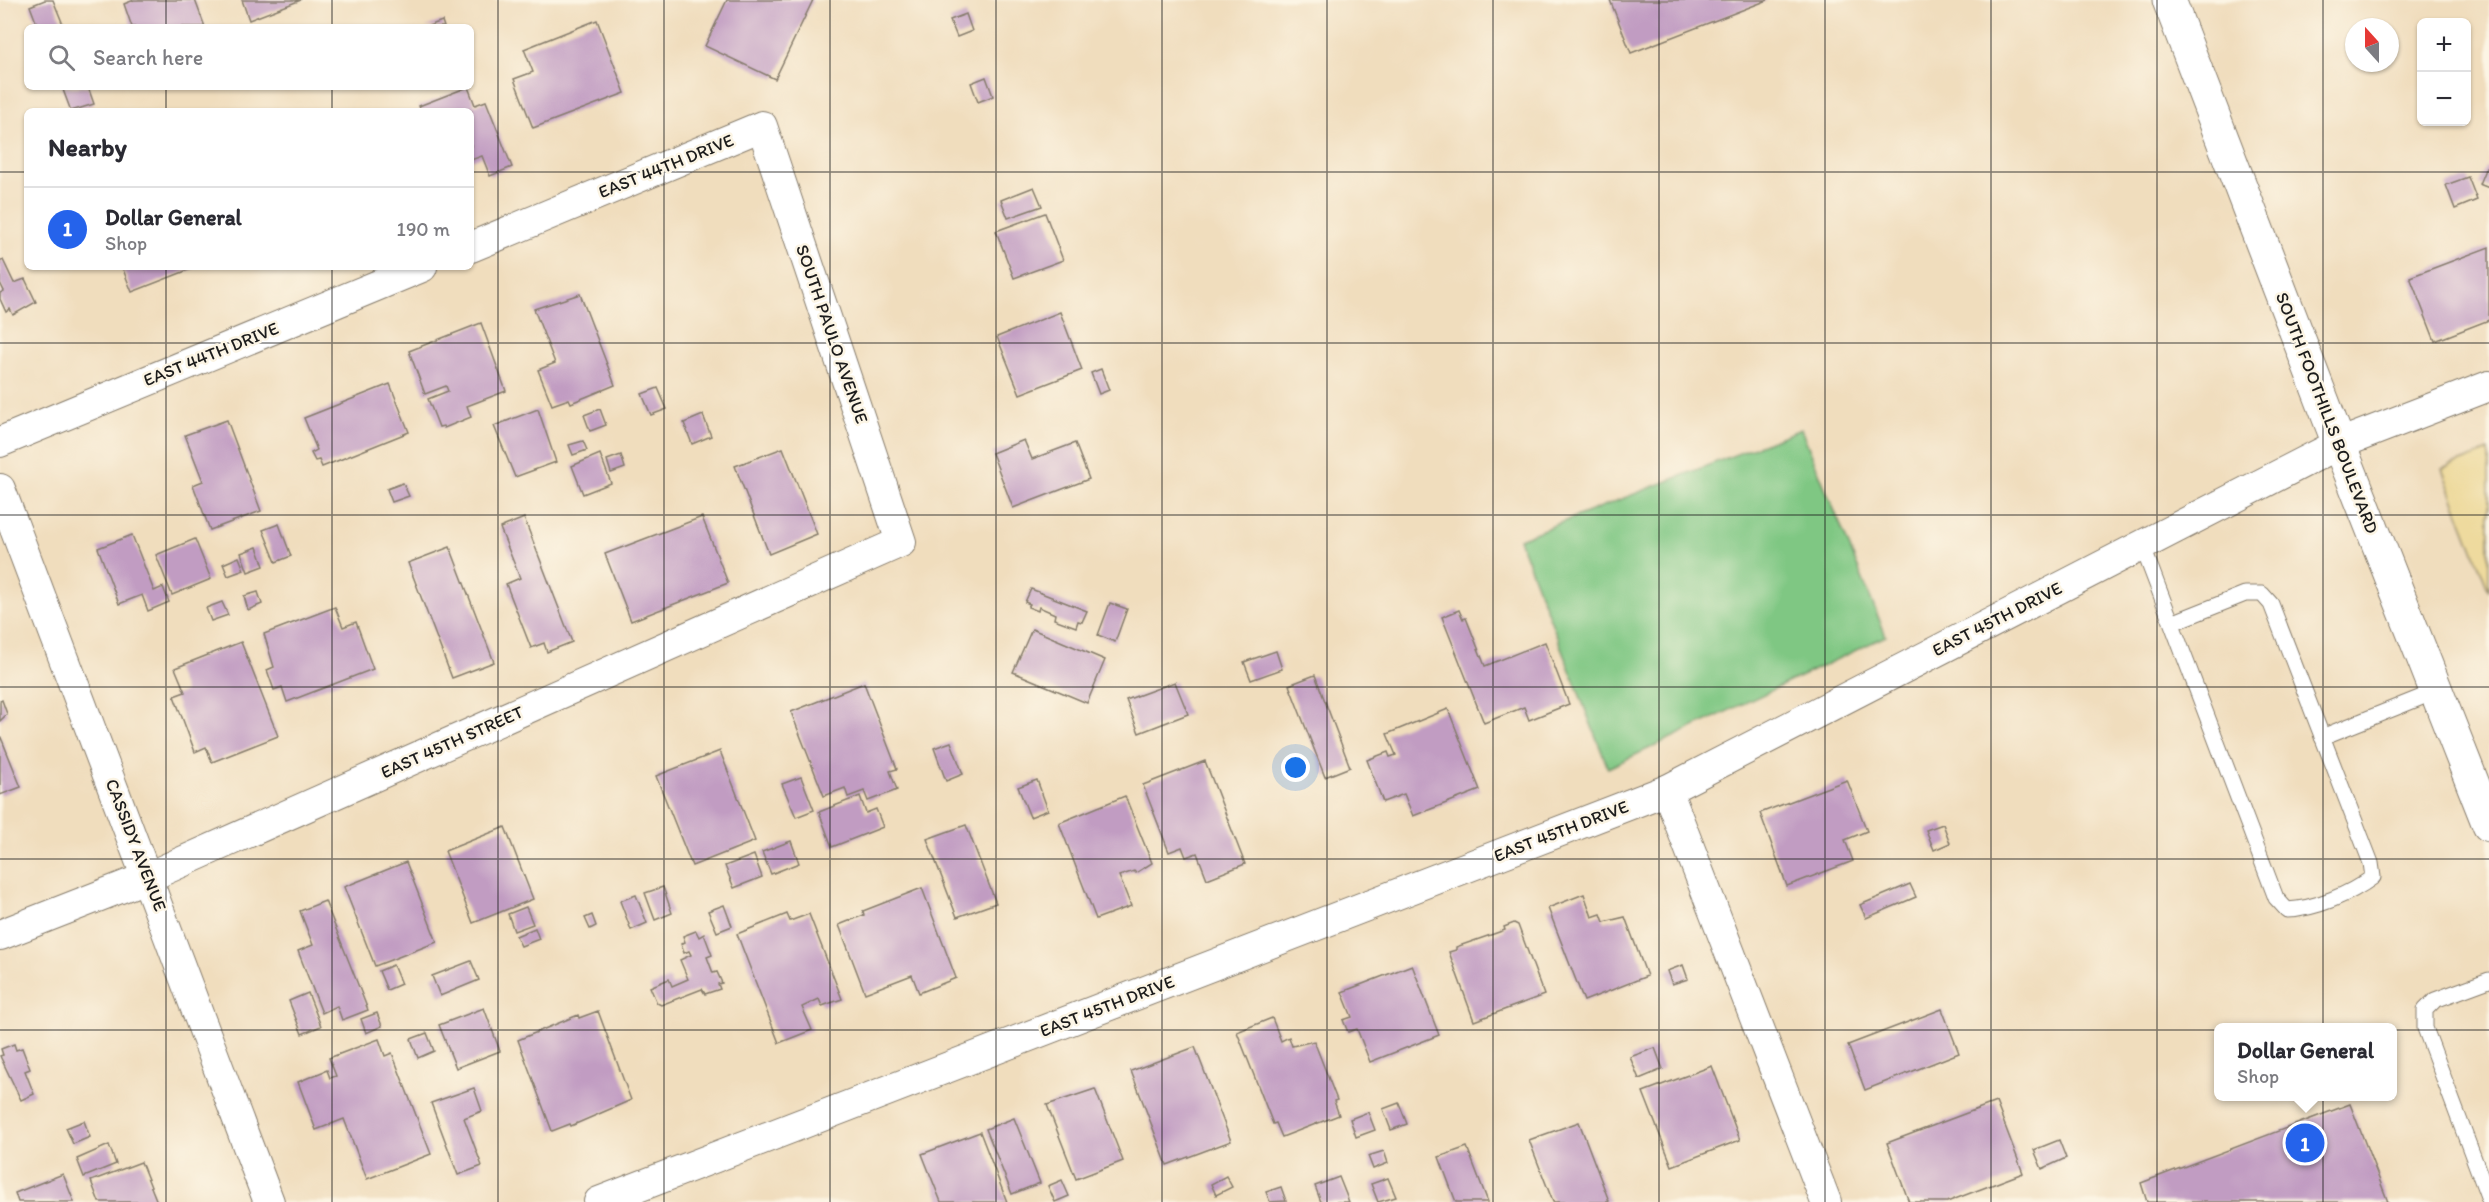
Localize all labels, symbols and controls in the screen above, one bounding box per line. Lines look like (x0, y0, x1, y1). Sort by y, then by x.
north arrow (2345, 18, 2399, 72)
map controls (2417, 18, 2471, 126)
button: + (2417, 18, 2471, 72)
search box (24, 24, 474, 90)
icon: search (45, 41, 78, 74)
text: Search here (93, 44, 203, 71)
button: − (2417, 72, 2471, 126)
street label: EAST 44TH DRIVE (595, 129, 737, 203)
text: Nearby (48, 131, 127, 163)
text: Dollar General (105, 204, 242, 231)
text: 1 (63, 217, 72, 241)
text: 190 m (397, 217, 450, 241)
text: Shop (105, 231, 147, 255)
street label: SOUTH PAULO AVENUE (791, 242, 873, 426)
street label: SOUTH FOOTHILLS BOULEVARD (2271, 289, 2383, 537)
street label: EAST 44TH DRIVE (140, 317, 282, 391)
street label: EAST 45TH DRIVE (1929, 577, 2065, 661)
street label: EAST 45TH STREET (377, 701, 527, 783)
your location (1281, 753, 1310, 782)
street label: CASSIDY AVENUE (101, 776, 171, 914)
street label: EAST 45TH DRIVE (1491, 795, 1631, 867)
street label: EAST 45TH DRIVE (1037, 970, 1177, 1042)
popup (2214, 1023, 2397, 1101)
text: Dollar General (2237, 1037, 2374, 1064)
text: Shop (2237, 1064, 2279, 1088)
pin: 1 (2286, 1120, 2324, 1166)

